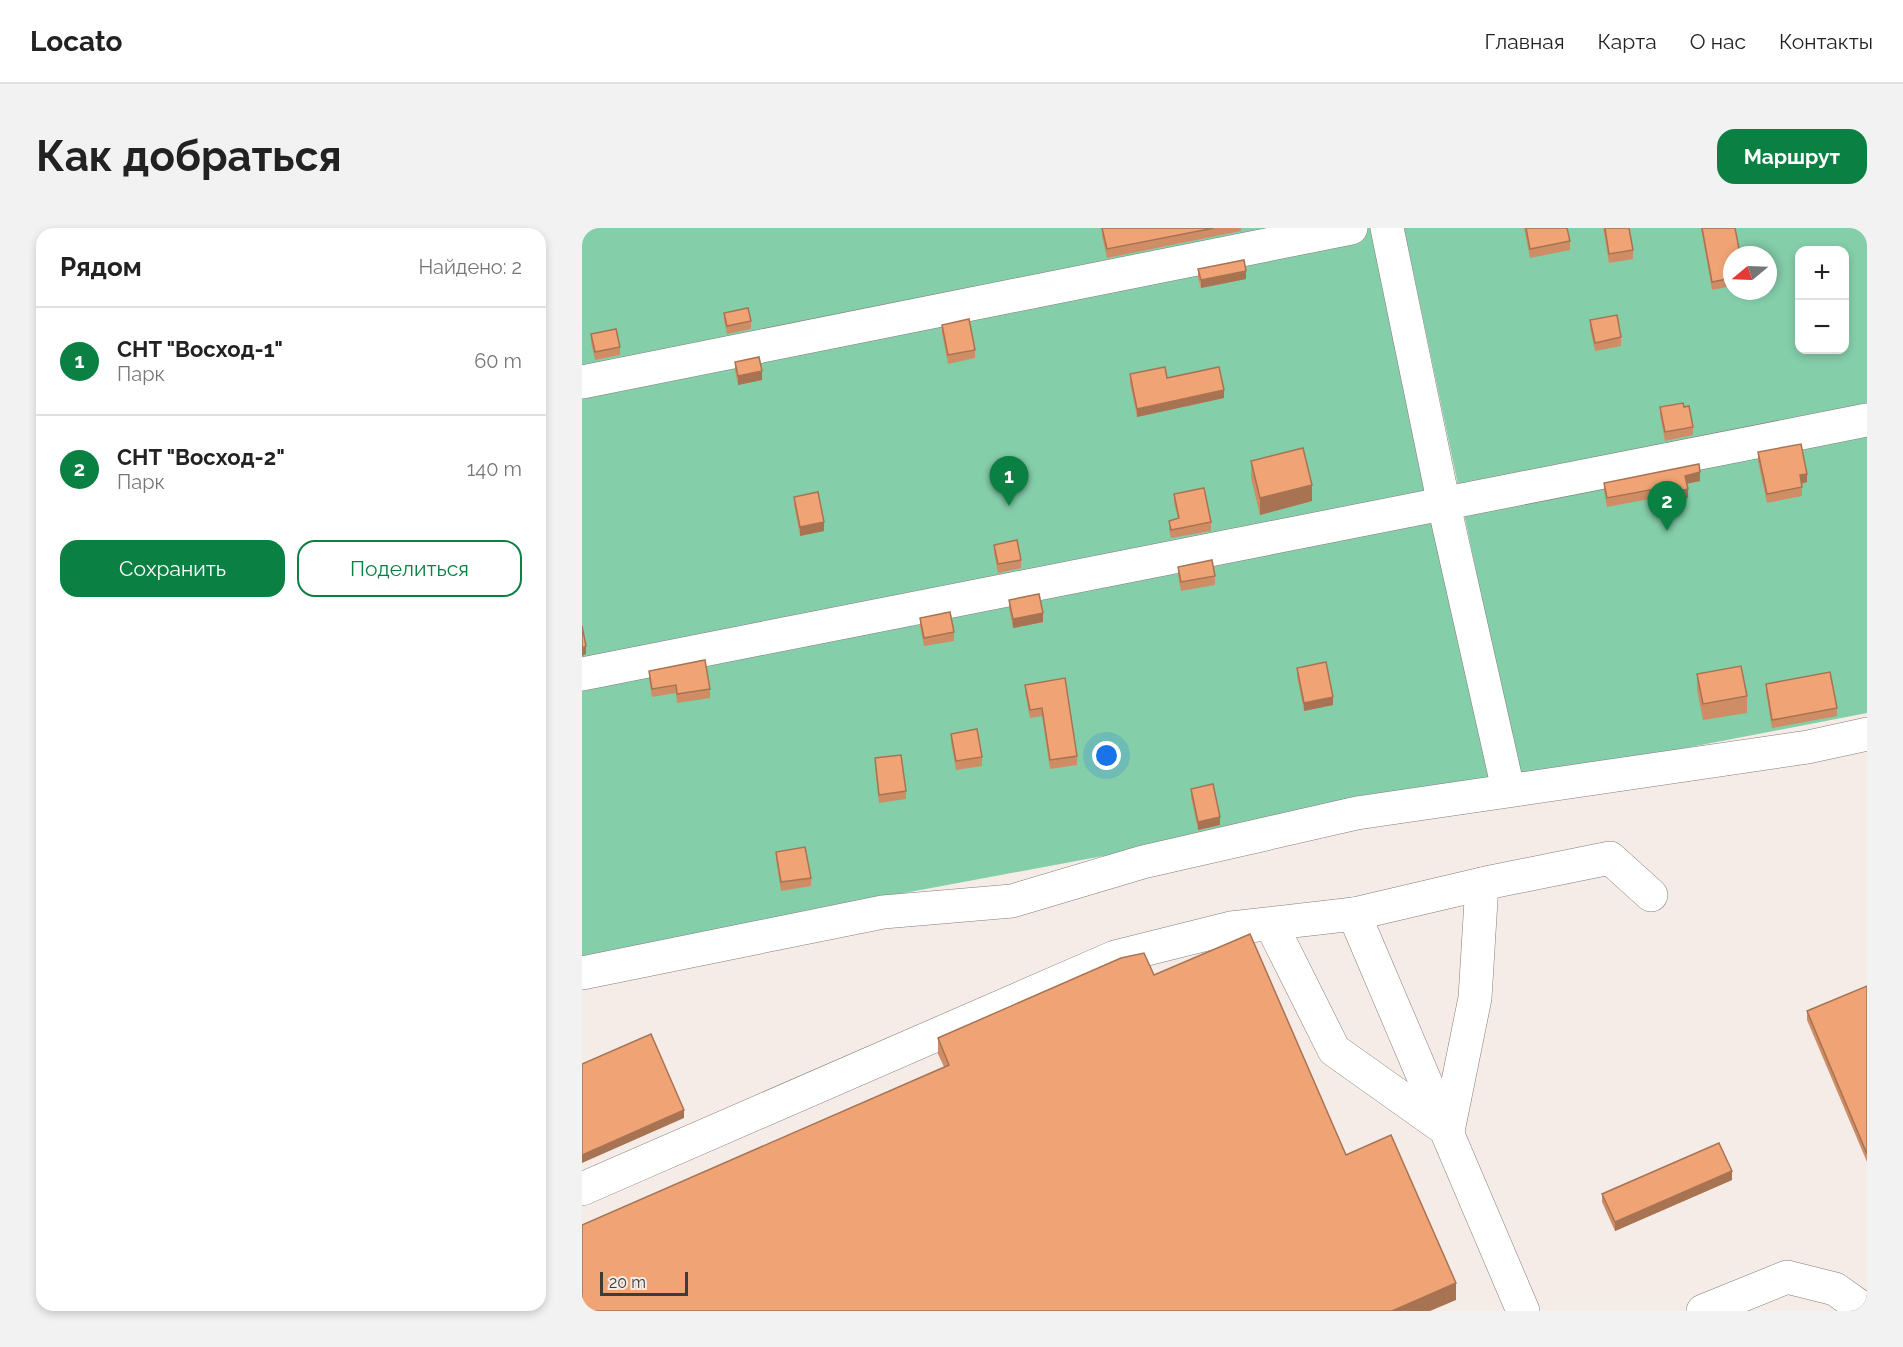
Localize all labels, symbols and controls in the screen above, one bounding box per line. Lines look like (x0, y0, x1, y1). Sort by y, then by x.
text: Locato (30, 25, 122, 58)
text: Главная (1485, 29, 1565, 54)
text: Карта (1598, 29, 1657, 54)
text: О нас (1690, 29, 1746, 54)
text: Контакты (1779, 29, 1873, 54)
button: Маршрут (1717, 129, 1867, 184)
text: Как добраться (36, 132, 342, 181)
north arrow (1723, 246, 1777, 300)
map controls (1795, 246, 1849, 354)
button: + (1795, 246, 1849, 300)
text: Рядом (60, 252, 142, 282)
text: Найдено: 2 (418, 255, 522, 279)
button: − (1795, 300, 1849, 354)
text: СНТ "Восход-1" (117, 336, 283, 362)
text: 1 (75, 349, 84, 373)
text: 60 m (474, 349, 522, 373)
text: Парк (117, 362, 165, 386)
text: СНТ "Восход-2" (117, 444, 285, 470)
pin: 1 (990, 456, 1028, 506)
text: 2 (74, 457, 85, 481)
text: 140 m (467, 457, 522, 481)
text: Парк (117, 470, 165, 494)
pin: 2 (1648, 482, 1686, 531)
button: Сохранить (60, 540, 285, 597)
button: Поделиться (297, 540, 522, 597)
your location (1092, 741, 1121, 770)
scale bar (600, 1269, 688, 1296)
text: 20 m (609, 1273, 646, 1292)

